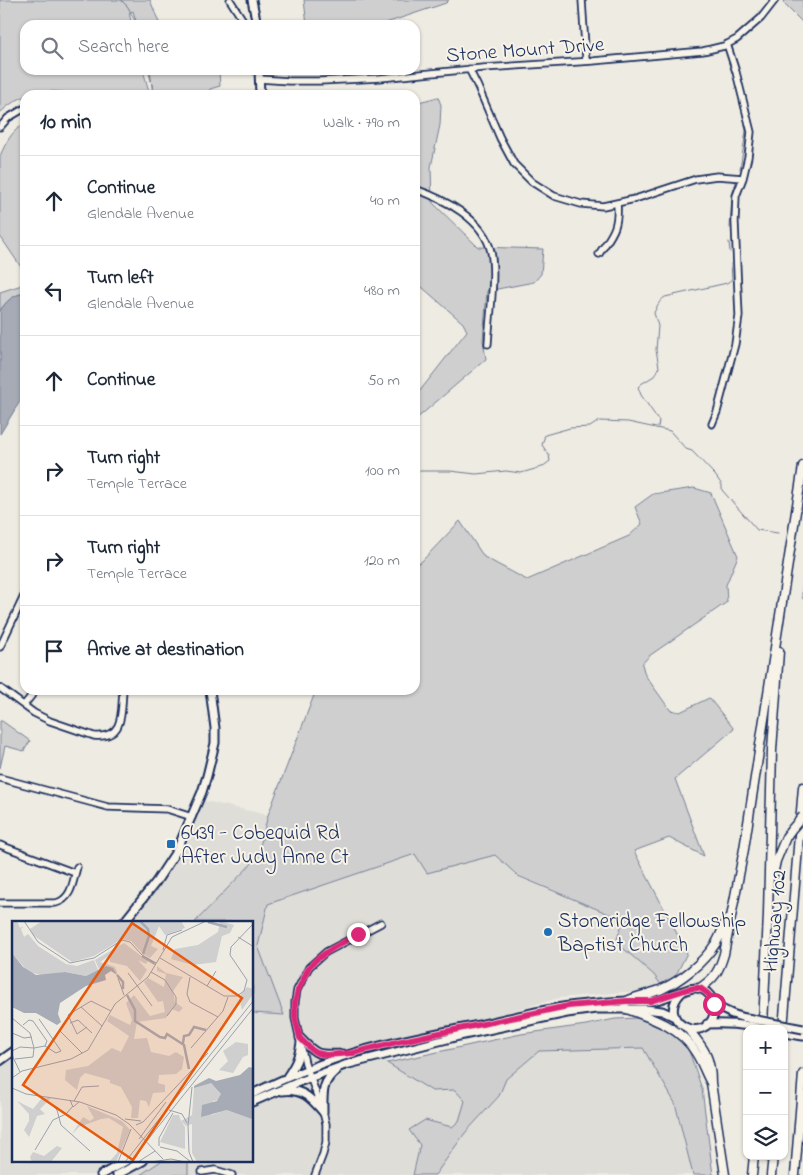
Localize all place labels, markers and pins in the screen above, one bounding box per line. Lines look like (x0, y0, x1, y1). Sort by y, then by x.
place label: 6439 - Cobequid Rd After Judy Anne Ct (181, 819, 349, 875)
marker: 6439 - Cobequid Rd After Judy Anne Ct (165, 838, 177, 850)
place label: Stoneridge Fellowship Baptist Church (557, 907, 746, 961)
marker: Stoneridge Fellowship Baptist Church (542, 926, 554, 938)

